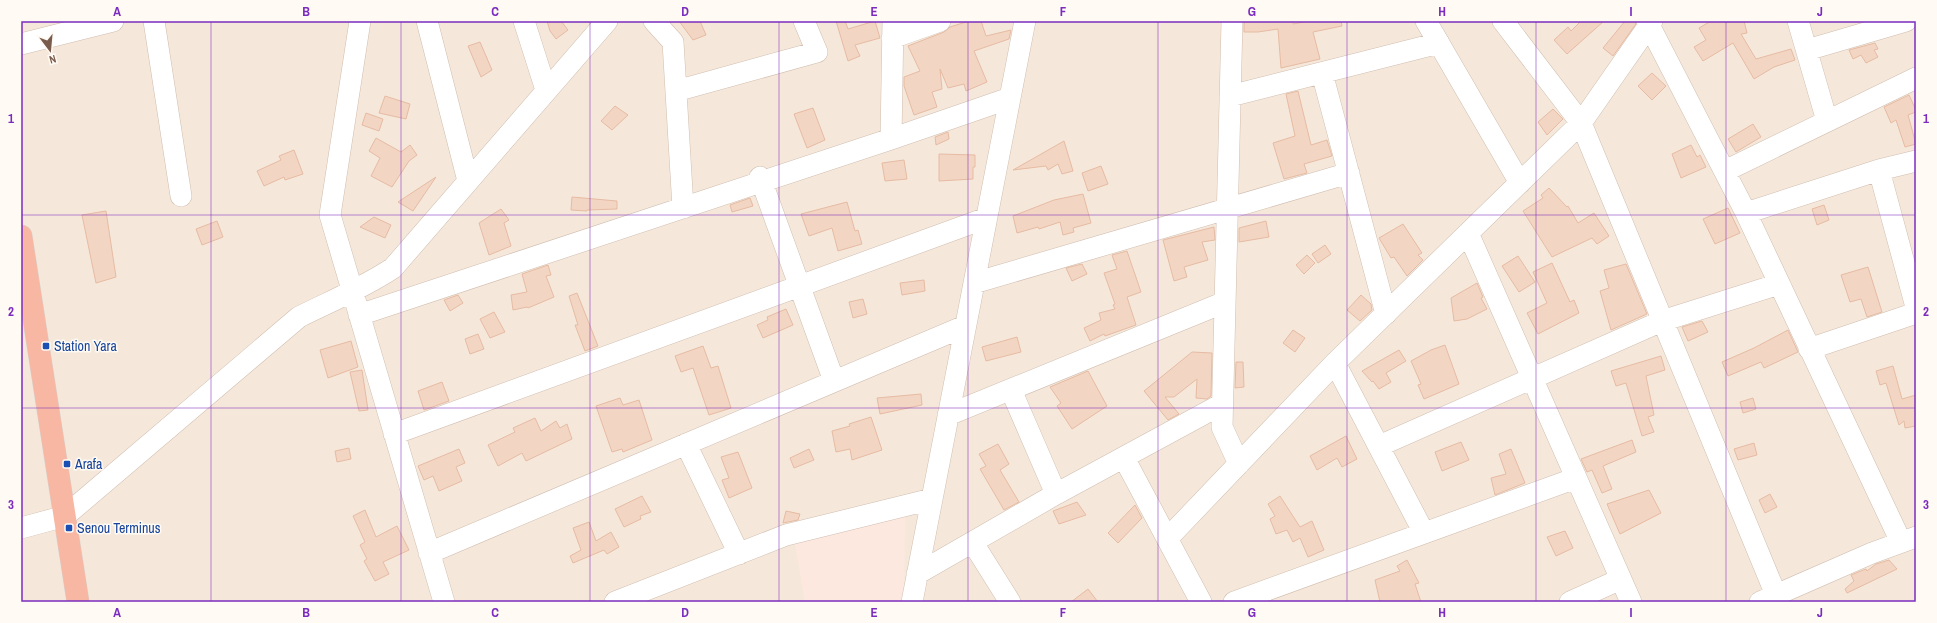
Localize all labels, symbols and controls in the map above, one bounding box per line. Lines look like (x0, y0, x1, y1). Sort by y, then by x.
text: A (113, 3, 121, 20)
text: B (302, 3, 310, 20)
text: C (491, 3, 499, 20)
text: D (681, 3, 689, 20)
text: E (870, 3, 878, 20)
text: F (1060, 3, 1067, 20)
text: G (1248, 3, 1256, 20)
text: H (1438, 3, 1446, 20)
text: I (1630, 3, 1633, 20)
text: J (1817, 3, 1823, 20)
north arrow (30, 30, 70, 70)
text: N (48, 52, 58, 67)
text: 1 (8, 110, 14, 127)
text: 1 (1923, 110, 1929, 127)
text: 2 (8, 303, 14, 320)
text: 2 (1923, 303, 1929, 320)
place label: Station Yara (54, 337, 117, 355)
marker: Station Yara (41, 341, 51, 351)
place label: Arafa (74, 455, 103, 473)
marker: Arafa (62, 459, 72, 469)
text: 3 (8, 496, 14, 513)
text: 3 (1923, 496, 1929, 513)
place label: Senou Terminus (77, 519, 161, 537)
marker: Senou Terminus (64, 523, 74, 533)
text: A (113, 604, 121, 621)
text: B (302, 604, 310, 621)
text: C (491, 604, 499, 621)
text: D (681, 604, 689, 621)
text: E (870, 604, 878, 621)
text: F (1060, 604, 1067, 621)
text: G (1248, 604, 1256, 621)
text: H (1438, 604, 1446, 621)
text: I (1630, 604, 1633, 621)
text: J (1817, 604, 1823, 621)

